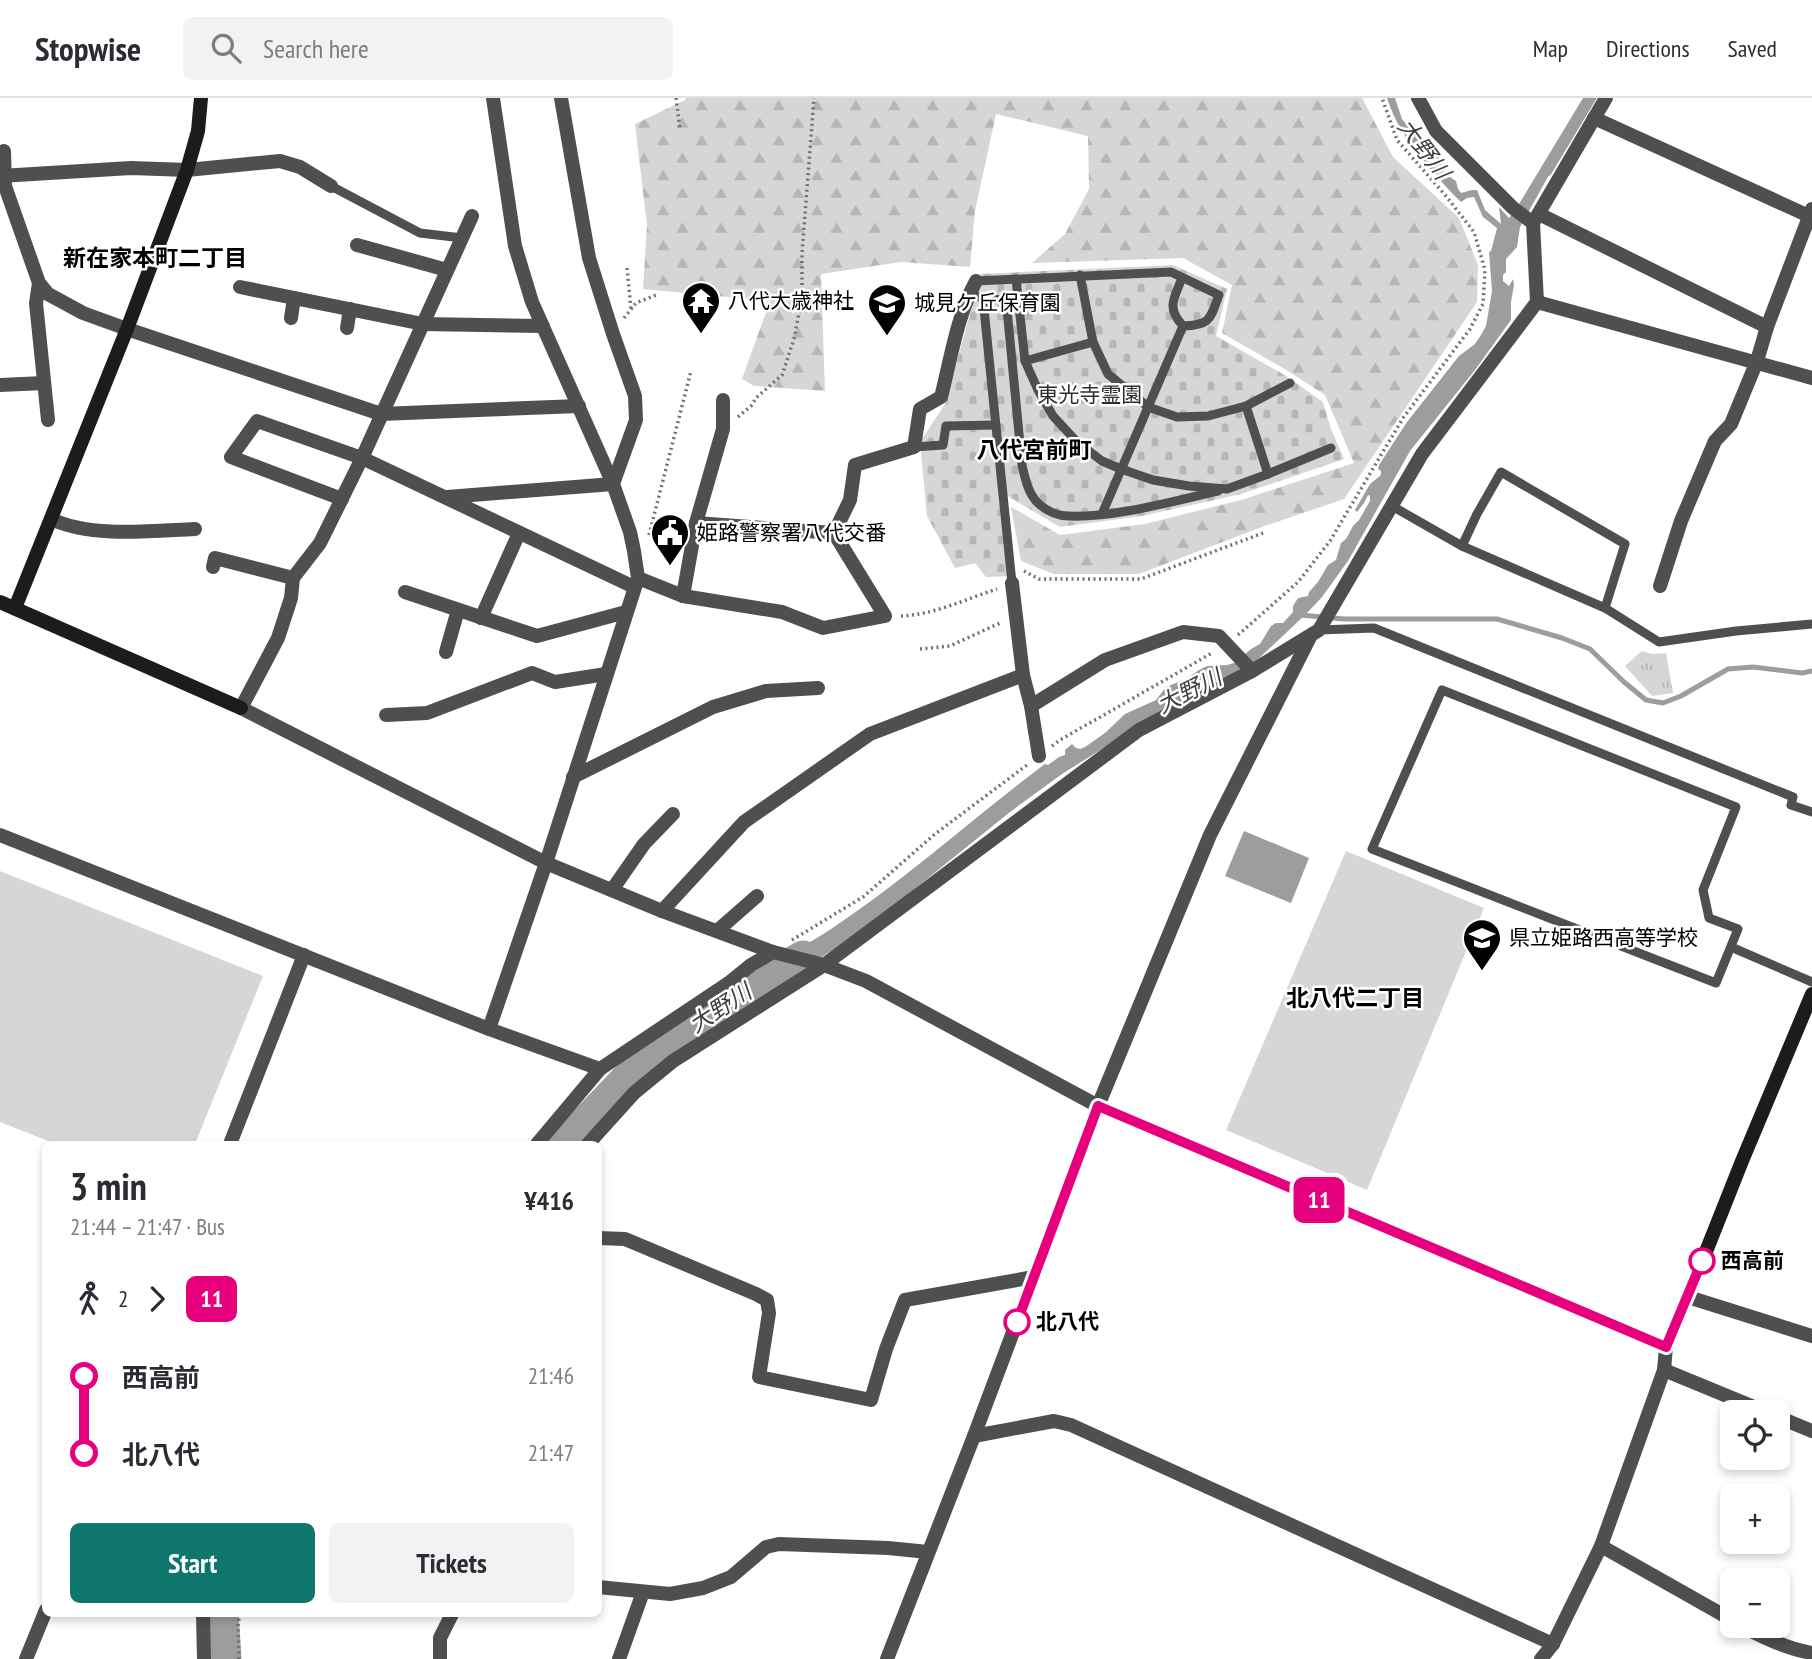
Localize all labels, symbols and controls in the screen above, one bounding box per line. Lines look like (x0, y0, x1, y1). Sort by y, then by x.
search box (183, 17, 673, 80)
text: Stopwise (35, 27, 141, 70)
icon: search (207, 29, 245, 67)
text: Search here (263, 32, 369, 65)
text: Map (1533, 33, 1568, 64)
text: Directions (1606, 33, 1690, 64)
text: Saved (1728, 33, 1777, 64)
water label: 大野川 (1392, 112, 1459, 187)
district label: 新在家本町二丁目 (63, 243, 247, 272)
temple icon: 八代大歳神社 (680, 280, 722, 335)
school or university icon: 城見ケ丘保育園 (866, 282, 908, 337)
place label: 八代大歳神社 (728, 287, 854, 314)
place label: 城見ケ丘保育園 (914, 289, 1061, 316)
park label: 東光寺霊園 (1038, 381, 1143, 408)
district label: 八代宮前町 (977, 435, 1092, 464)
public building icon: 姫路警察署八代交番 (649, 512, 691, 567)
place label: 姫路警察署八代交番 (697, 519, 886, 546)
water label: 大野川 (1151, 661, 1229, 719)
school or university icon: 県立姫路西高等学校 (1461, 917, 1503, 972)
place label: 県立姫路西高等学校 (1509, 924, 1698, 951)
water label: 大野川 (683, 975, 759, 1039)
district label: 北八代二丁目 (1286, 983, 1424, 1012)
text: 3 min (70, 1161, 147, 1210)
line badge: 11 (1288, 1177, 1350, 1223)
text: ¥416 (524, 1184, 574, 1217)
text: 11 (1308, 1184, 1330, 1215)
text: 21:44 – 21:47 · Bus (70, 1212, 225, 1241)
place label: 西高前 (1721, 1247, 1784, 1274)
marker: 西高前 (1689, 1248, 1715, 1274)
icon: walk (70, 1280, 108, 1318)
icon: forward (138, 1280, 176, 1318)
text: 11 (200, 1283, 223, 1314)
text: 2 (118, 1284, 128, 1313)
place label: 北八代 (1036, 1308, 1099, 1335)
marker: 北八代 (1004, 1309, 1030, 1335)
text: 西高前 (122, 1361, 200, 1394)
text: 21:46 (528, 1361, 574, 1390)
map controls (1720, 1400, 1790, 1638)
button: locate (1720, 1400, 1790, 1470)
text: 北八代 (122, 1438, 200, 1471)
text: 21:47 (528, 1438, 574, 1467)
button: + (1720, 1484, 1790, 1554)
button: Start (70, 1523, 315, 1603)
button: Tickets (329, 1523, 574, 1603)
button: − (1720, 1568, 1790, 1638)

